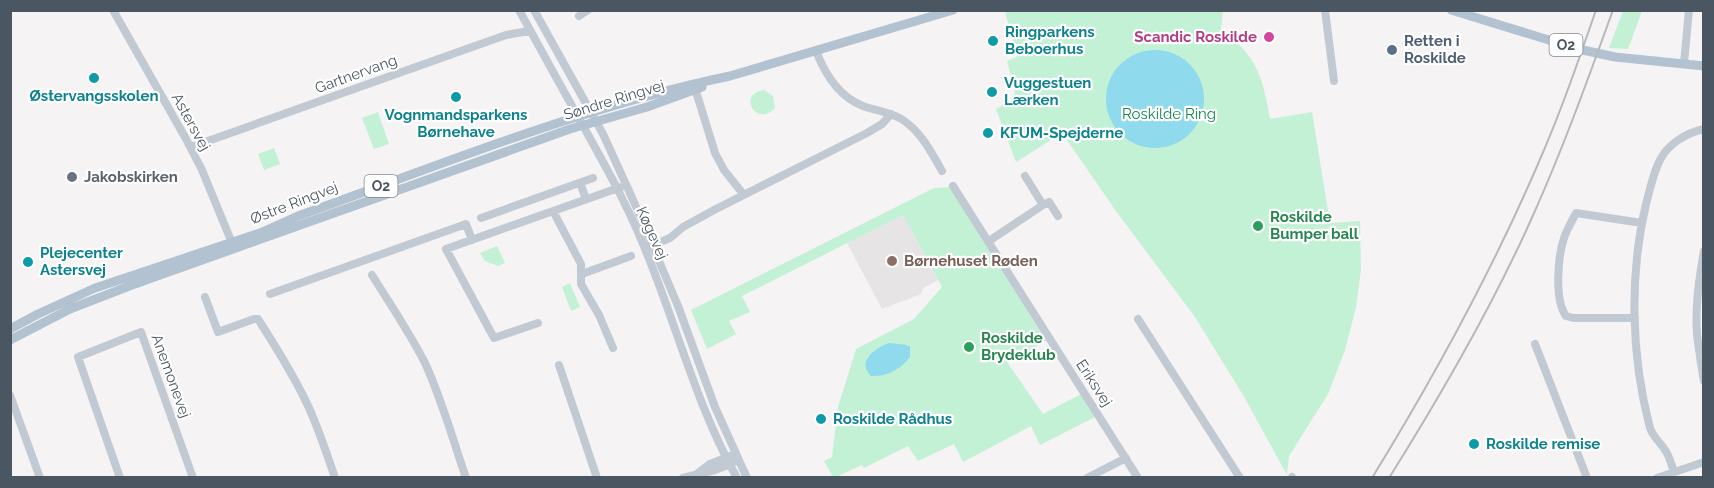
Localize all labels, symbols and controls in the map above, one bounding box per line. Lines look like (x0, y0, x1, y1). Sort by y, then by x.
place label: Ringparkens Beboerhus (1005, 23, 1095, 58)
place label: Scandic Roskilde (1134, 28, 1257, 46)
marker: Scandic Roskilde (1262, 30, 1276, 44)
place label: Retten i Roskilde (1404, 32, 1466, 67)
marker: Ringparkens Beboerhus (986, 34, 1000, 48)
road number: O2 (1550, 34, 1582, 56)
marker: Retten i Roskilde (1385, 43, 1399, 57)
street label: Gartnervang (313, 51, 399, 97)
marker: Østervangsskolen (87, 71, 101, 85)
place label: Vuggestuen Lærken (1004, 74, 1091, 109)
street label: Søndre Ringvej (561, 76, 667, 124)
marker: Vuggestuen Lærken (985, 85, 999, 99)
place label: Østervangsskolen (29, 87, 159, 105)
street label: Astersvej (168, 90, 214, 154)
marker: Vognmandsparkens Børnehave (449, 90, 463, 104)
park label: Roskilde Ring (1122, 105, 1216, 123)
place label: Vognmandsparkens Børnehave (385, 106, 527, 141)
place label: KFUM-Spejderne (1000, 124, 1123, 142)
marker: KFUM-Spejderne (981, 126, 995, 140)
place label: Jakobskirken (84, 168, 178, 186)
marker: Jakobskirken (65, 170, 79, 184)
road number: O2 (364, 175, 398, 197)
street label: Østre Ringvej (248, 178, 340, 228)
street label: Køgevej (632, 204, 672, 262)
place label: Roskilde Bumper ball (1270, 208, 1359, 243)
marker: Roskilde Bumper ball (1251, 219, 1265, 233)
place label: Plejecenter Astersvej (40, 244, 123, 279)
place label: Børnehuset Røden (904, 252, 1038, 270)
marker: Børnehuset Røden (885, 254, 899, 268)
marker: Plejecenter Astersvej (21, 255, 35, 269)
place label: Roskilde Brydeklub (981, 329, 1056, 364)
street label: Anemonevej (148, 332, 194, 420)
marker: Roskilde Brydeklub (962, 340, 976, 354)
street label: Eriksvej (1072, 356, 1116, 410)
place label: Roskilde Rådhus (833, 410, 952, 428)
marker: Roskilde Rådhus (814, 412, 828, 426)
place label: Roskilde remise (1486, 435, 1600, 453)
marker: Roskilde remise (1467, 437, 1481, 451)

